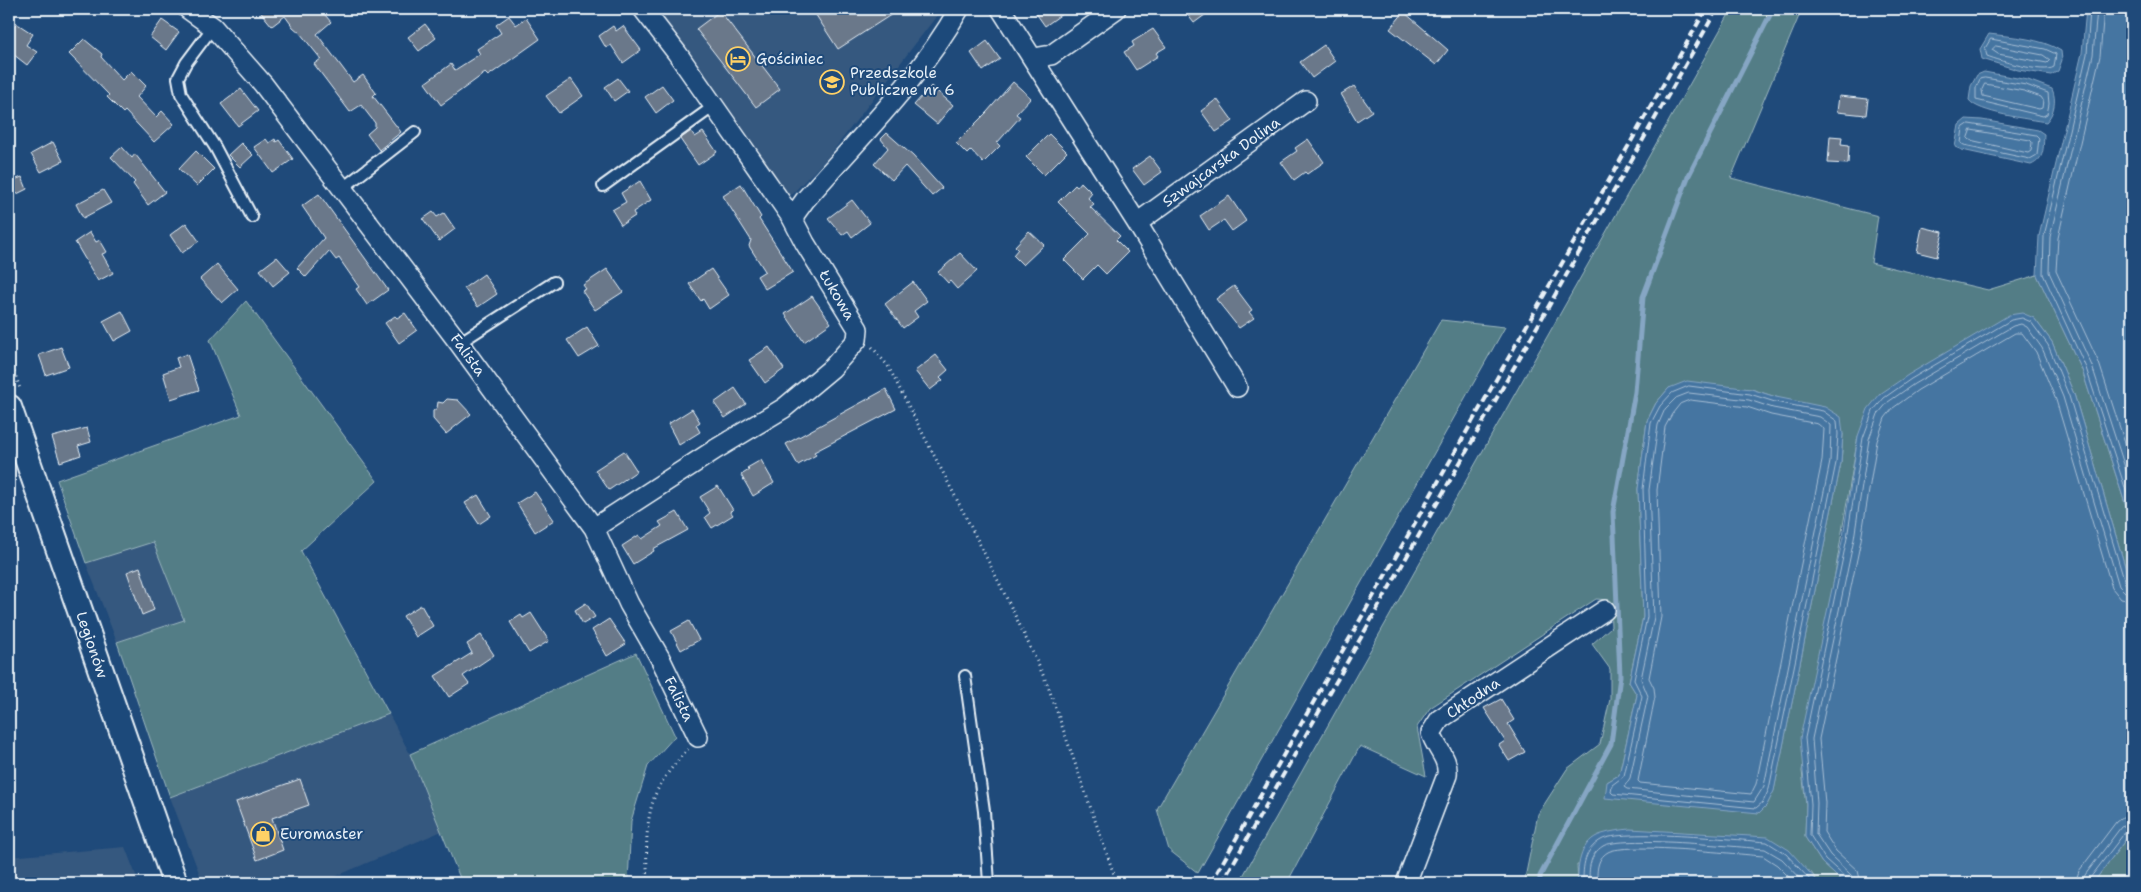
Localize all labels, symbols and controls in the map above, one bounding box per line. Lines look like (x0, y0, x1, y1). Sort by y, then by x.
hotel icon: Gościniec (725, 46, 751, 72)
place label: Gościniec (756, 49, 824, 69)
place label: Przedszkole Publiczne nr 6 (850, 63, 955, 100)
school or university icon: Przedszkole Publiczne nr 6 (819, 69, 845, 95)
street label: Szwajcarska Dolina (1158, 112, 1284, 212)
street label: Łukowa (814, 265, 860, 324)
street label: Falista (446, 330, 491, 381)
street label: Legionów (71, 609, 113, 681)
street label: Chłodna (1442, 672, 1504, 723)
street label: Falista (660, 673, 699, 726)
shop icon: Euromaster (250, 821, 276, 847)
place label: Euromaster (280, 824, 363, 844)

